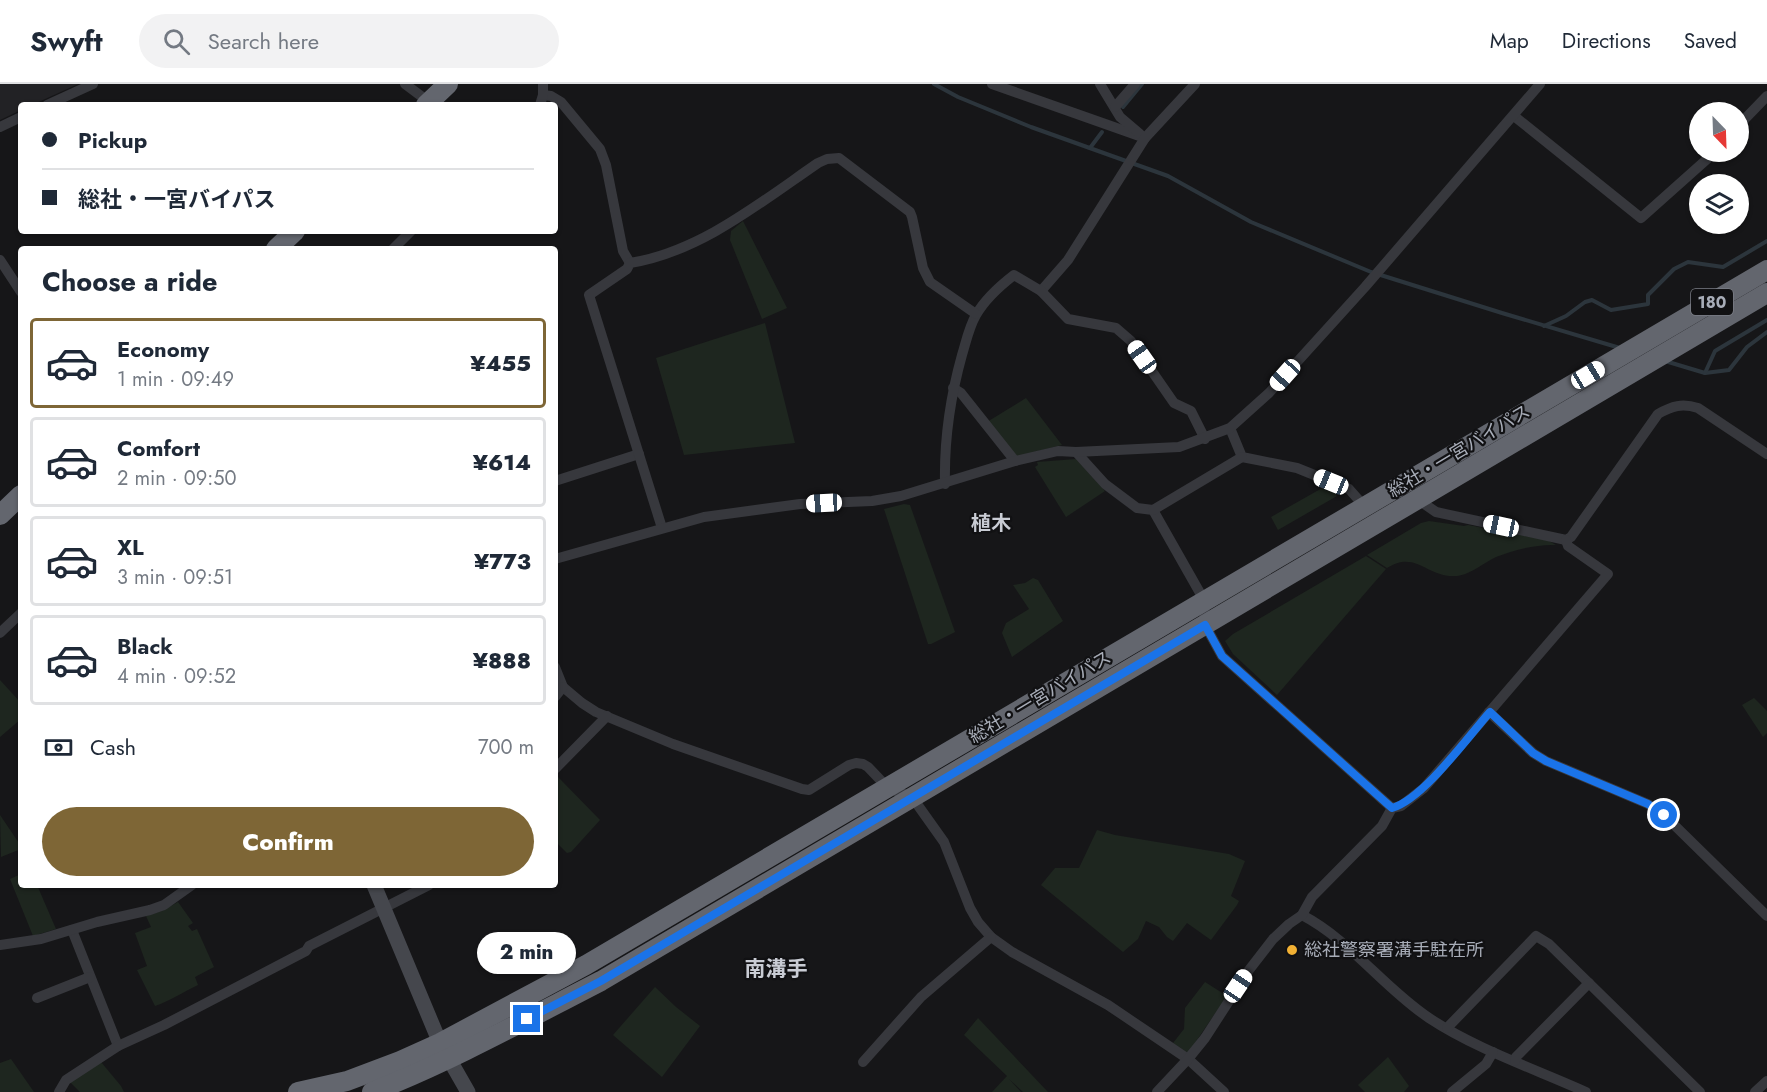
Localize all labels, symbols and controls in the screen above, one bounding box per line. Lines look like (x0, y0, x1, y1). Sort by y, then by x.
search box (139, 14, 559, 68)
text: Swyft (30, 21, 103, 62)
icon: search (160, 25, 193, 58)
text: Search here (208, 25, 319, 57)
text: Map (1490, 26, 1529, 56)
text: Directions (1562, 26, 1651, 56)
text: Saved (1684, 26, 1737, 56)
north arrow (1689, 102, 1749, 162)
map controls (1689, 102, 1749, 234)
text: Pickup (78, 124, 147, 156)
button: layers (1689, 174, 1749, 234)
text: 総社・一宮バイパス (78, 183, 276, 215)
text: Choose a ride (42, 262, 217, 301)
road number: 180 (1691, 289, 1733, 315)
text: Economy (117, 333, 209, 365)
icon: car (45, 336, 99, 390)
car (1124, 337, 1160, 377)
text: ¥455 (470, 347, 531, 379)
car (1266, 356, 1304, 394)
car (1568, 358, 1608, 392)
text: 1 min · 09:49 (117, 365, 234, 394)
street label: 総社・一宮バイパス (1383, 398, 1535, 504)
text: Comfort (117, 432, 200, 464)
icon: car (45, 435, 99, 489)
text: ¥614 (473, 446, 531, 478)
text: 2 min · 09:50 (117, 464, 236, 493)
car (1311, 467, 1351, 497)
car (806, 493, 842, 513)
district label: 植木 (971, 509, 1011, 538)
car (1482, 513, 1520, 539)
text: XL (117, 531, 144, 563)
icon: car (45, 534, 99, 588)
text: ¥773 (474, 545, 531, 577)
text: 3 min · 09:51 (117, 563, 233, 592)
text: Black (117, 630, 173, 662)
icon: car (45, 633, 99, 687)
text: ¥888 (473, 644, 531, 676)
street label: 総社・一宮バイパス (964, 644, 1116, 750)
text: 4 min · 09:52 (117, 662, 236, 691)
icon: cash (42, 731, 75, 764)
text: Cash (90, 731, 136, 763)
text: 700 m (478, 733, 534, 762)
route start (1650, 801, 1677, 828)
button: Confirm (42, 807, 534, 876)
callout: 2 min (478, 932, 576, 974)
place label: 総社警察署溝手駐在所 (1304, 937, 1484, 963)
text: 2 min (500, 938, 553, 967)
marker: 総社警察署溝手駐在所 (1285, 943, 1299, 957)
district label: 南溝手 (745, 954, 808, 984)
car (1220, 966, 1256, 1006)
route end (513, 1005, 540, 1032)

